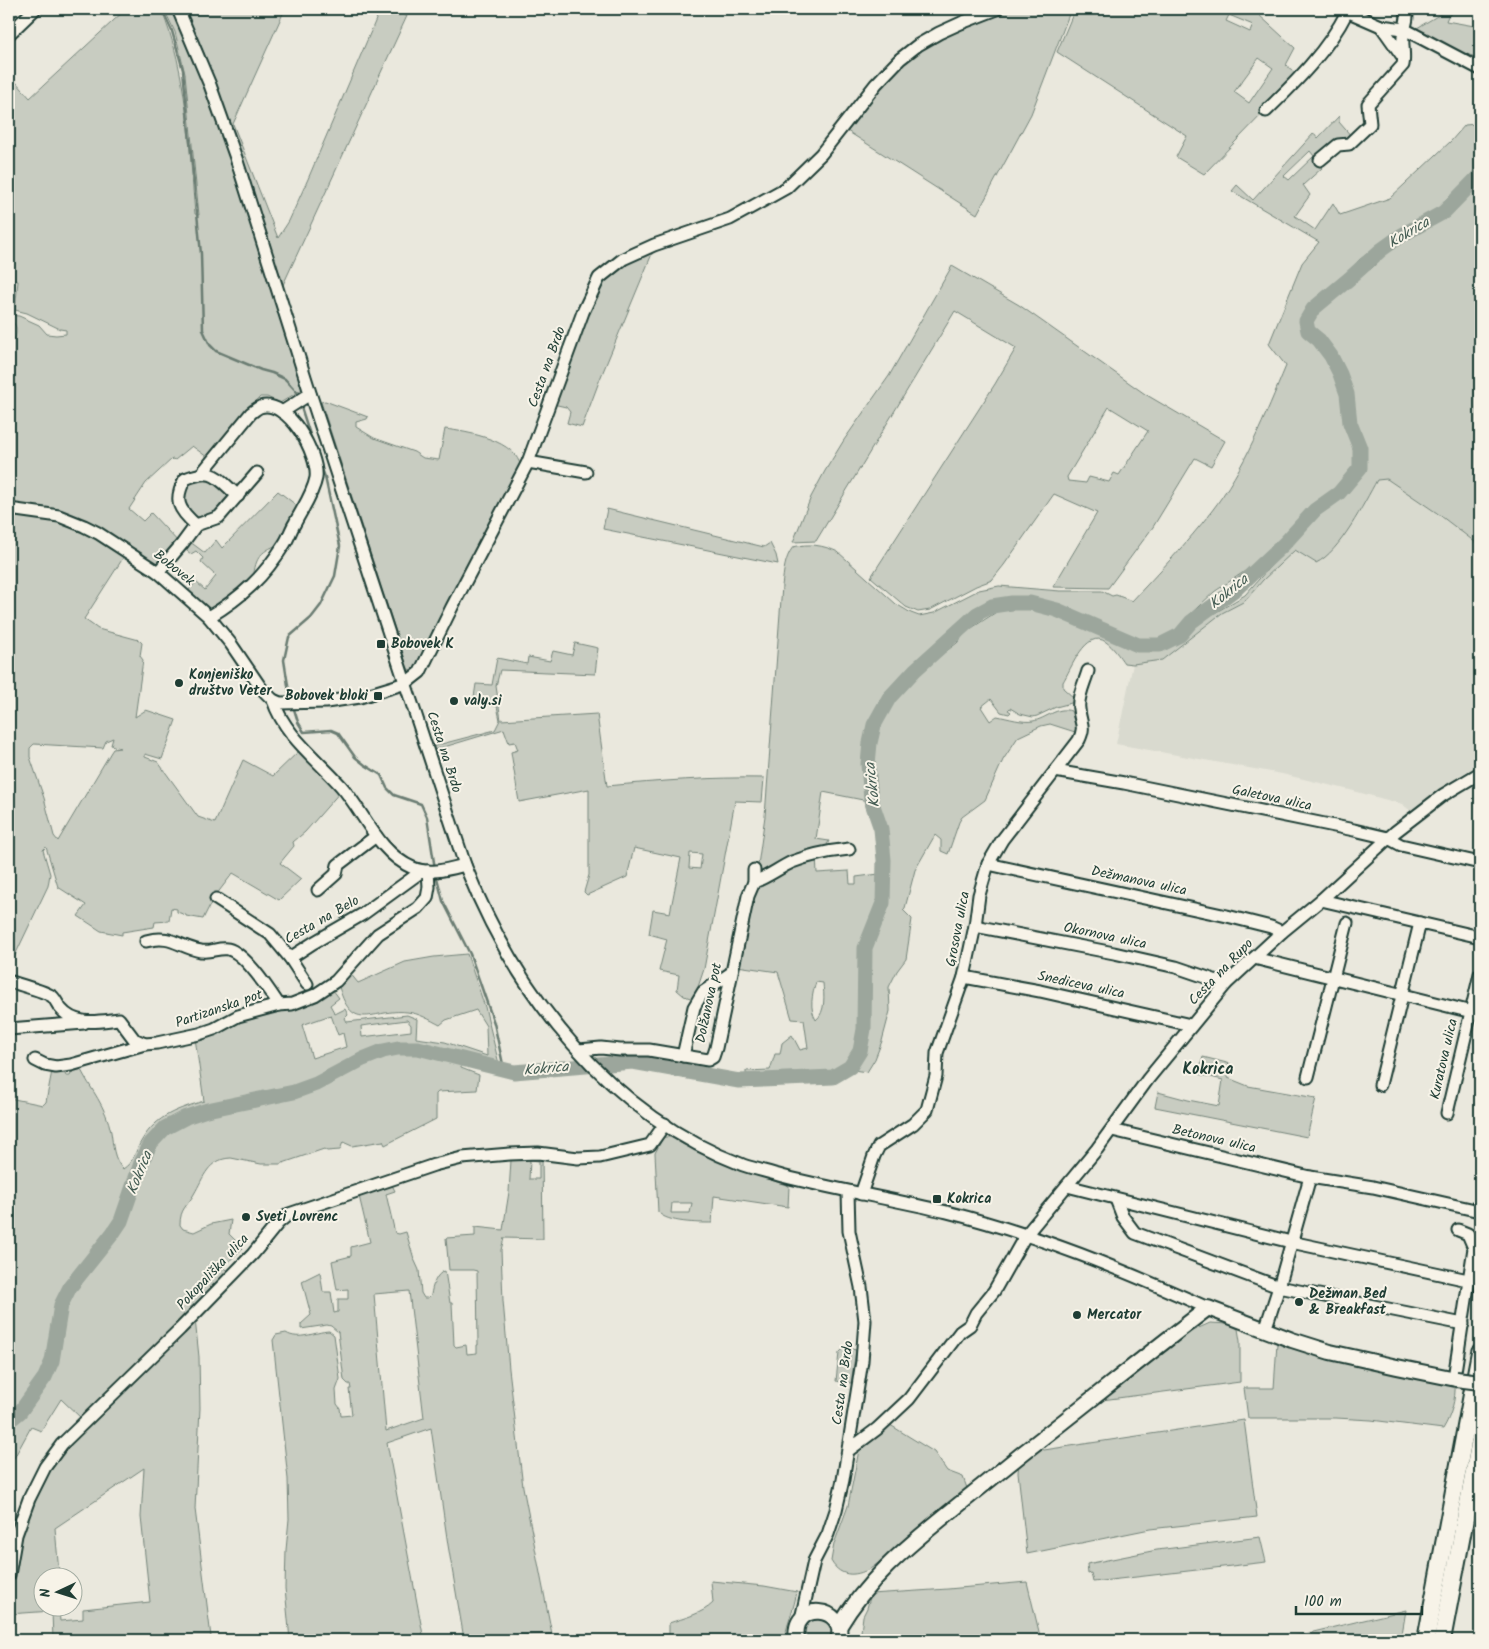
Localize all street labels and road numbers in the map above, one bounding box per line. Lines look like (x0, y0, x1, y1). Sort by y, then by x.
street label: Cesta na Brdo (522, 323, 572, 411)
street label: Bobovek (149, 544, 200, 592)
street label: Cesta na Brdo (420, 708, 468, 796)
street label: Galetova ulica (1230, 779, 1314, 817)
street label: Dežmanova ulica (1089, 860, 1189, 902)
street label: Grosova ulica (940, 889, 976, 969)
street label: Cesta na Belo (281, 890, 363, 950)
street label: Okornova ulica (1061, 916, 1149, 956)
street label: Cesta na Rupo (1183, 933, 1259, 1011)
street label: Dolžanova pot (690, 960, 728, 1045)
street label: Snediceva ulica (1035, 965, 1127, 1005)
street label: Partizanska pot (172, 984, 266, 1034)
street label: Kuratova ulica (1424, 1016, 1464, 1102)
street label: Betonova ulica (1170, 1119, 1258, 1159)
street label: Pokopališka ulica (172, 1229, 254, 1315)
street label: Cesta na Brdo (826, 1339, 860, 1427)

